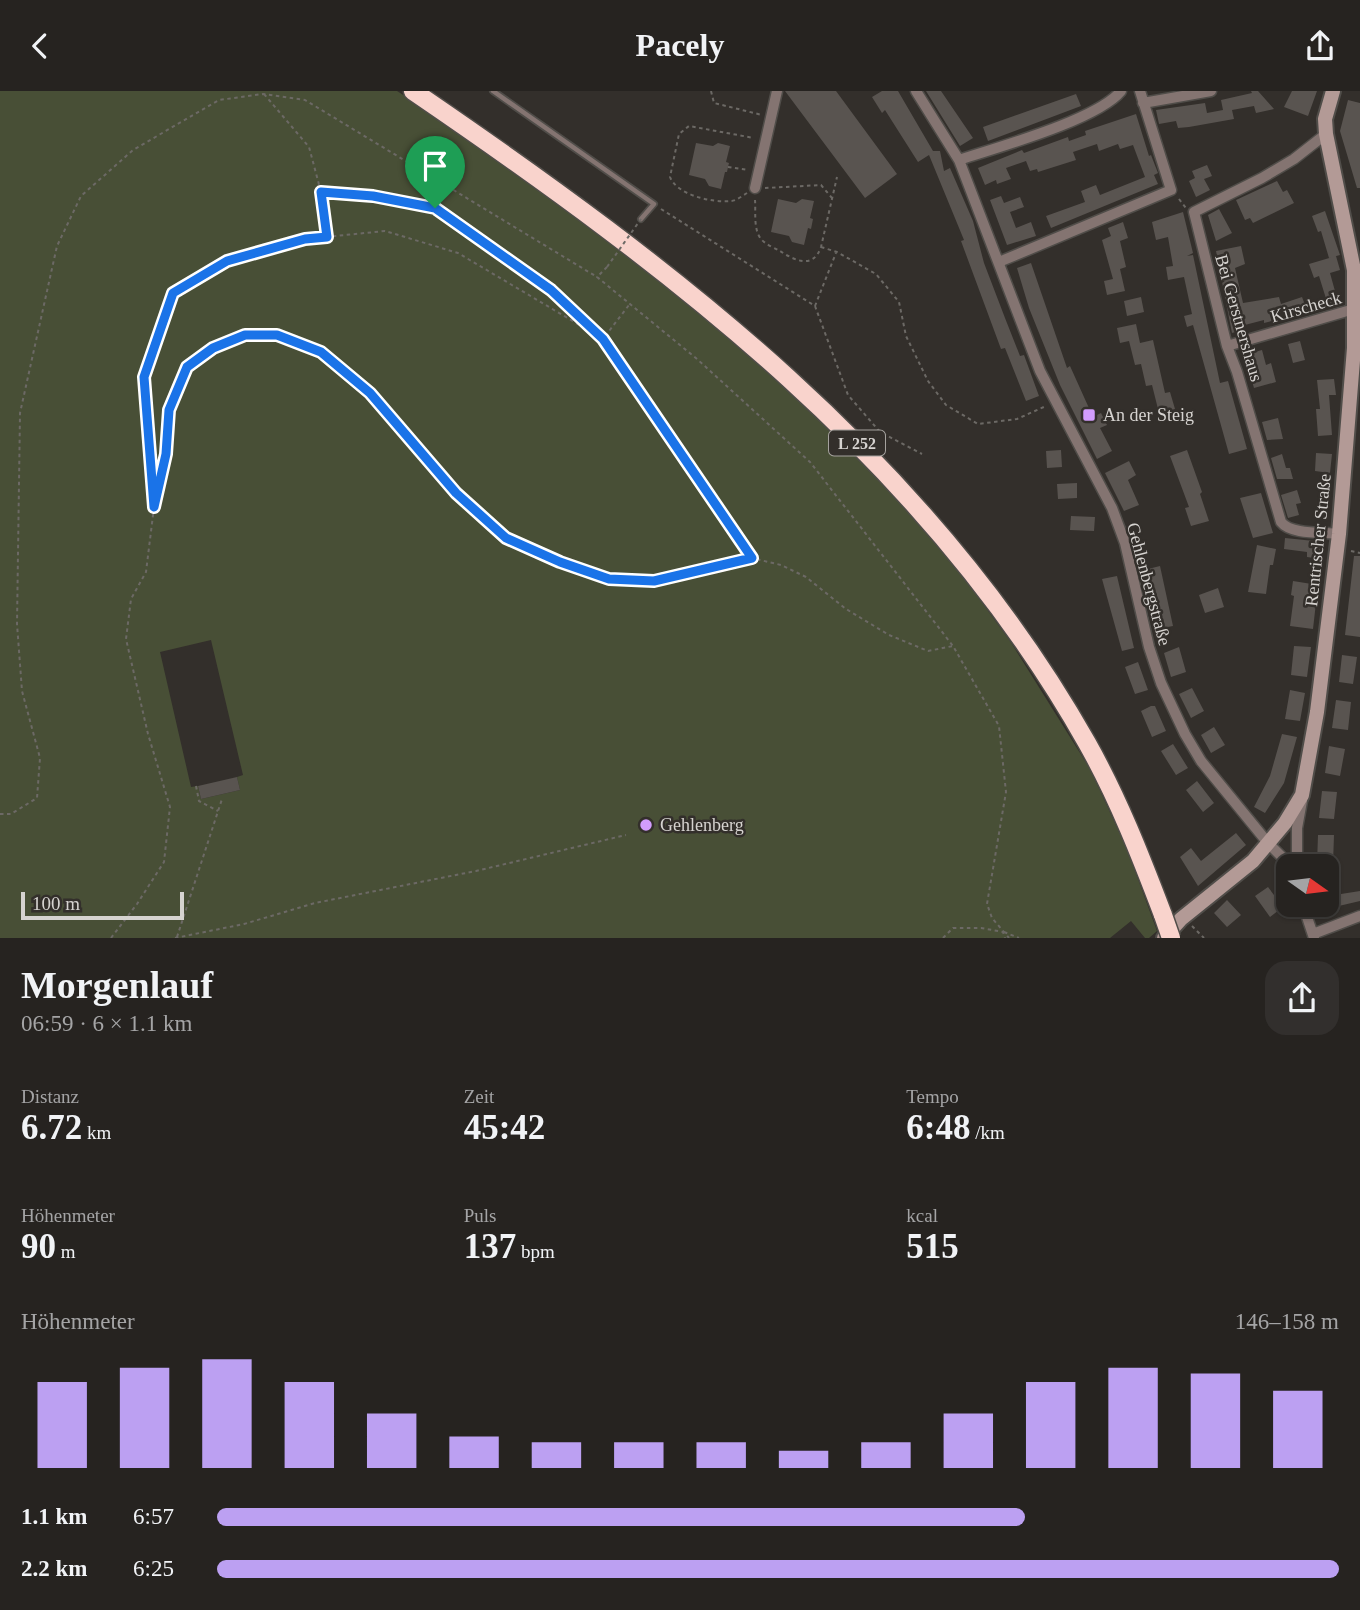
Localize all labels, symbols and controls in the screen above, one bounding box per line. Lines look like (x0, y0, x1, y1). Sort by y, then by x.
icon: back (21, 27, 59, 65)
text: Pacely (636, 27, 724, 63)
icon: share (1301, 27, 1339, 65)
pin (405, 136, 465, 208)
icon: arrive (416, 147, 454, 185)
street label: Bei Gerstnershaus (1211, 252, 1267, 384)
street label: Kirscheck (1268, 287, 1344, 327)
place label: An der Steig (1103, 405, 1194, 425)
marker: An der Steig (1081, 407, 1097, 423)
road number: L 252 (829, 431, 885, 455)
street label: Rentrischer Straße (1301, 473, 1335, 607)
street label: Gehlenbergstraße (1123, 520, 1175, 648)
place label: Gehlenberg (660, 815, 744, 835)
marker: Gehlenberg (638, 817, 654, 833)
north arrow (1276, 854, 1339, 917)
map controls (1276, 854, 1339, 917)
scale bar (21, 889, 184, 921)
text: 100 m (32, 893, 80, 914)
button: share (1265, 961, 1339, 1035)
text: Morgenlauf (21, 964, 213, 1006)
text: 06:59 · 6 × 1.1 km (21, 1011, 192, 1036)
text: Distanz (21, 1086, 79, 1107)
text: Zeit (464, 1086, 494, 1107)
text: Tempo (906, 1086, 959, 1107)
text: 6.72 (21, 1108, 82, 1147)
text: 45:42 (464, 1108, 545, 1147)
text: 6:48 (906, 1108, 970, 1147)
text: km (82, 1122, 111, 1143)
text: /km (970, 1122, 1005, 1143)
text: Höhenmeter (21, 1205, 115, 1226)
text: Puls (464, 1205, 496, 1226)
text: kcal (906, 1205, 938, 1226)
text: 90 (21, 1227, 56, 1266)
text: 137 (464, 1227, 516, 1266)
text: 515 (906, 1227, 959, 1266)
text: m (56, 1241, 76, 1262)
text: bpm (516, 1241, 555, 1262)
text: Höhenmeter (21, 1309, 135, 1334)
text: 146–158 m (1235, 1309, 1339, 1334)
text: 1.1 km (21, 1504, 87, 1529)
text: 6:57 (133, 1504, 174, 1529)
text: 2.2 km (21, 1556, 87, 1581)
text: 6:25 (133, 1556, 174, 1581)

